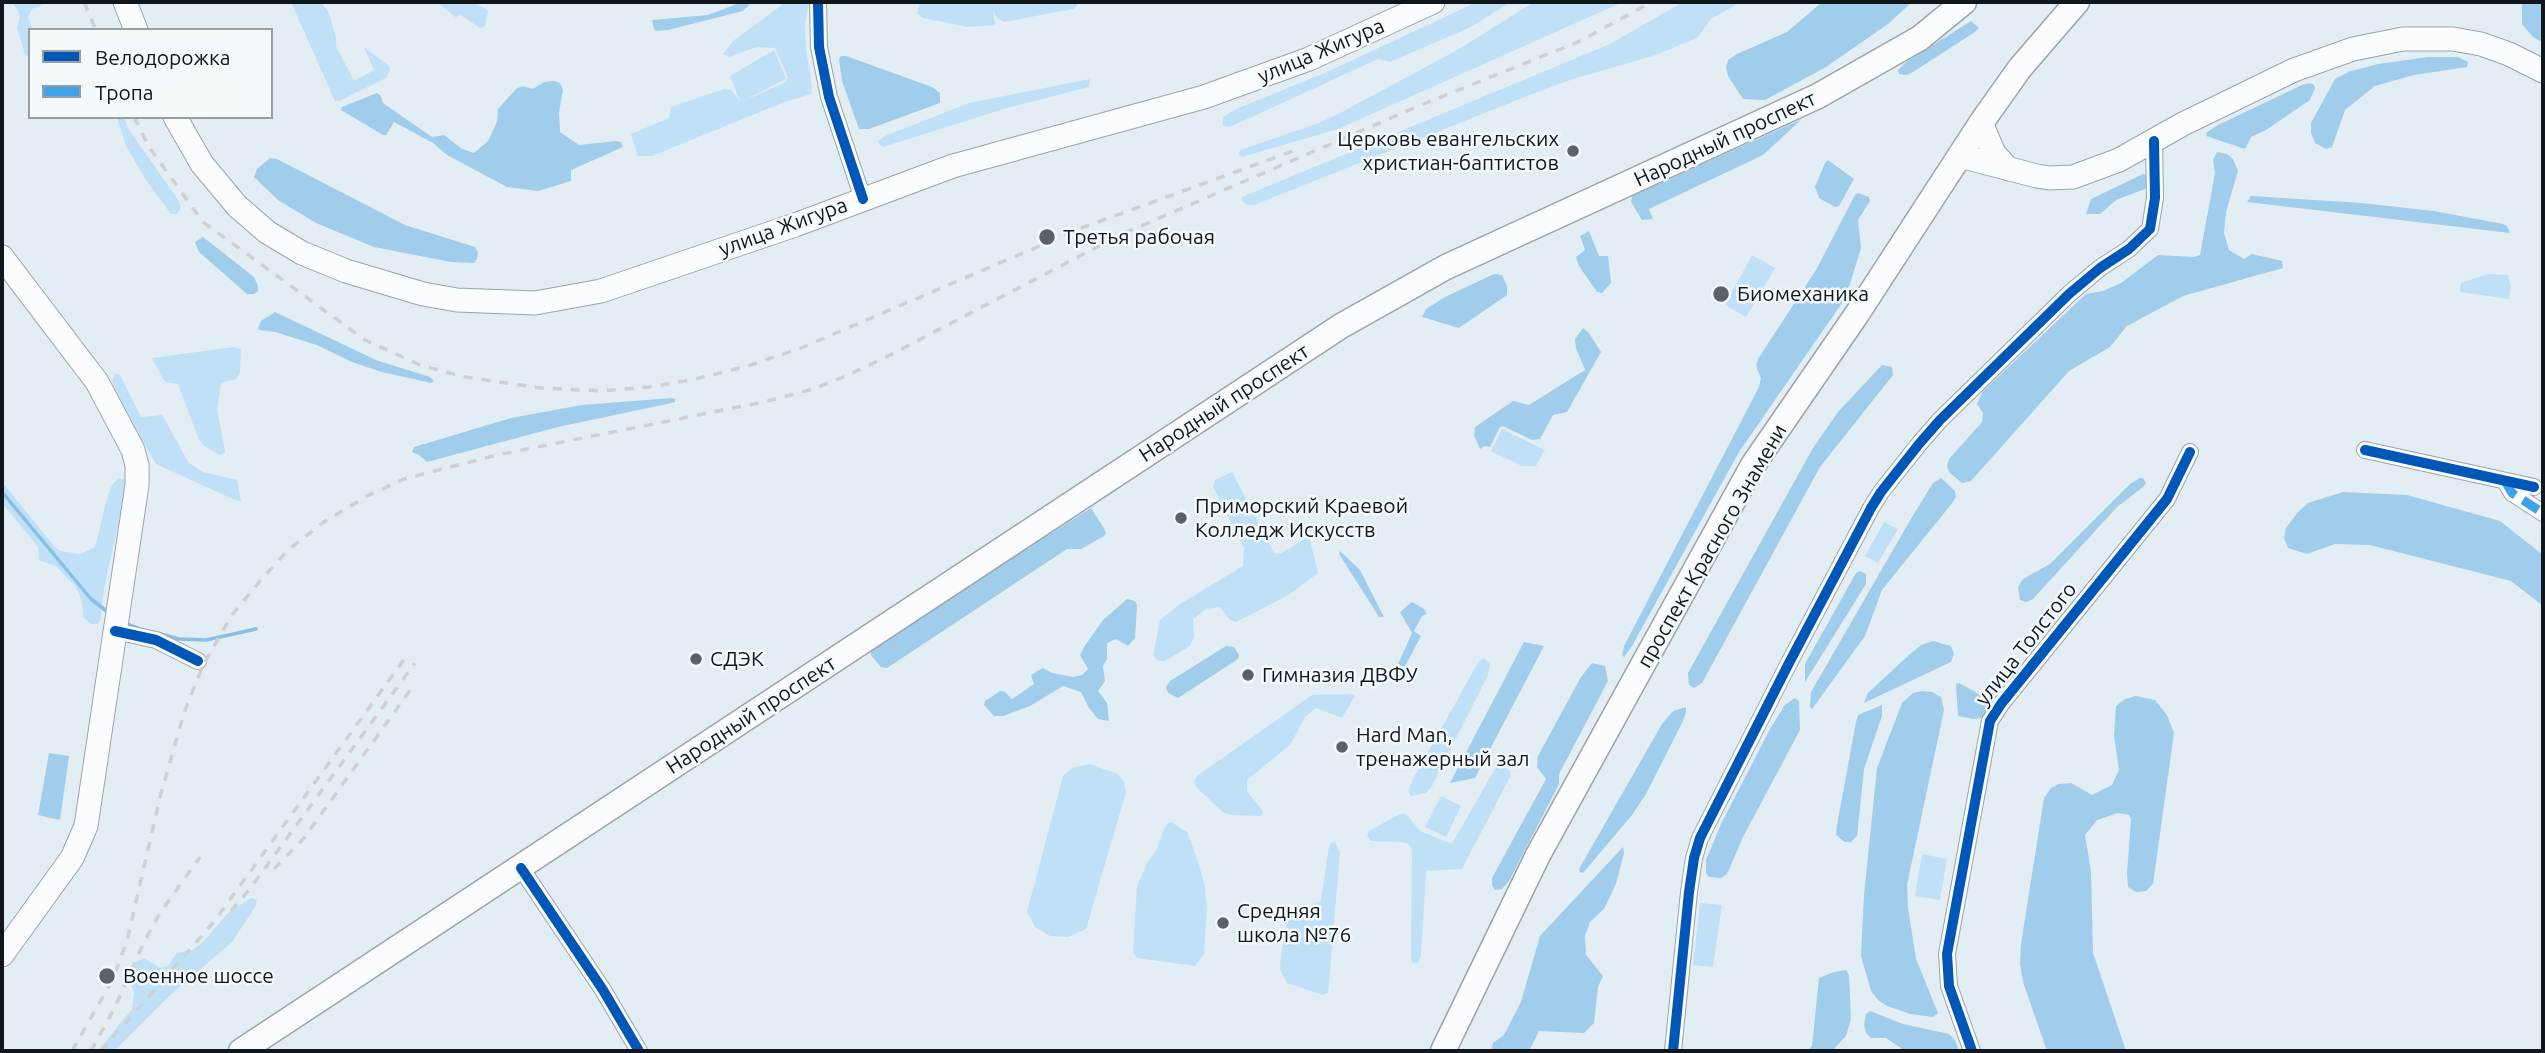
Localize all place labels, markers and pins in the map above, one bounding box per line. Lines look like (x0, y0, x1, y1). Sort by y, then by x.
place label: Церковь евангельских христиан-баптистов (1337, 126, 1559, 176)
marker: Церковь евангельских христиан-баптистов (1565, 143, 1581, 159)
place label: Третья рабочая (1063, 224, 1215, 250)
marker: Третья рабочая (1037, 227, 1057, 247)
place label: Биомеханика (1737, 281, 1869, 307)
marker: Биомеханика (1711, 284, 1731, 304)
place label: Приморский Краевой Колледж Искусств (1195, 493, 1408, 543)
marker: Приморский Краевой Колледж Искусств (1173, 510, 1189, 526)
place label: СДЭК (710, 646, 764, 672)
marker: СДЭК (688, 651, 704, 667)
place label: Гимназия ДВФУ (1262, 662, 1418, 688)
marker: Гимназия ДВФУ (1240, 667, 1256, 683)
place label: Hard Man, тренажерный зал (1356, 722, 1530, 772)
marker: Hard Man, тренажерный зал (1334, 739, 1350, 755)
place label: Средняя школа №76 (1237, 898, 1351, 948)
marker: Средняя школа №76 (1215, 915, 1231, 931)
place label: Военное шоссе (123, 963, 274, 989)
marker: Военное шоссе (97, 966, 117, 986)

